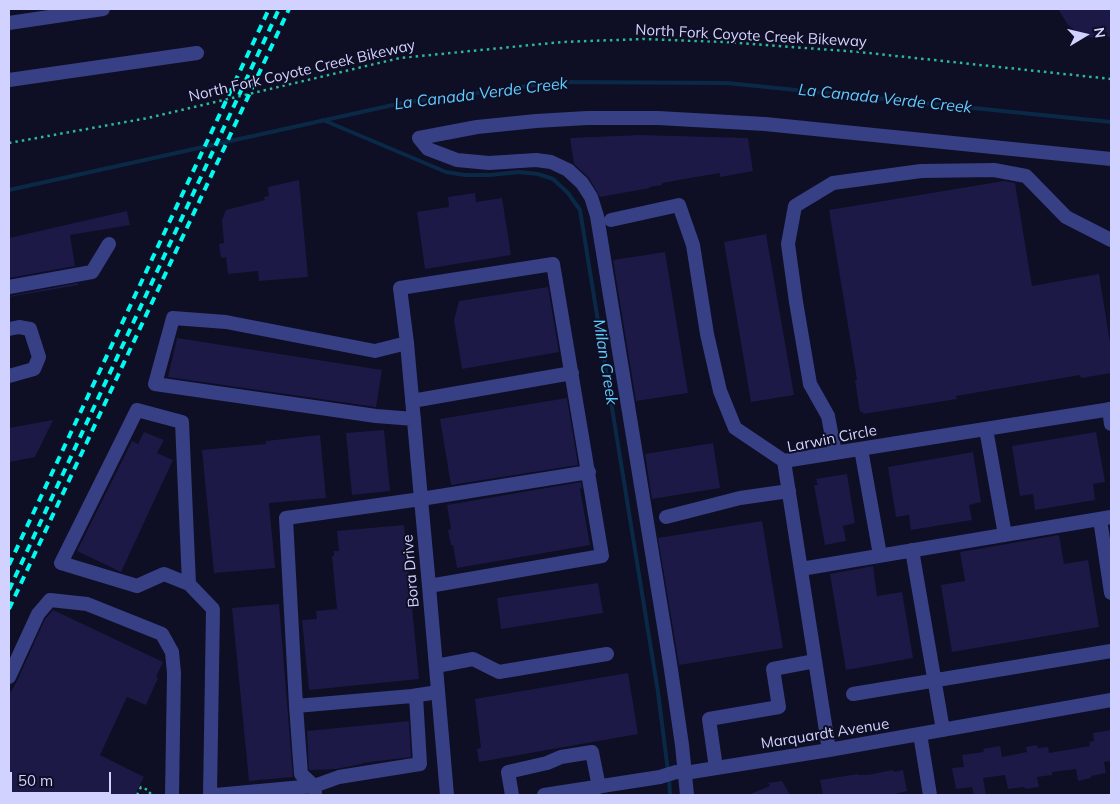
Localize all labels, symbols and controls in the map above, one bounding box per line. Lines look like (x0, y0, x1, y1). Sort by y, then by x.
north arrow (1060, 10, 1110, 60)
street label: North Fork Coyote Creek Bikeway (635, 21, 867, 51)
text: N (1090, 26, 1110, 39)
street label: North Fork Coyote Creek Bikeway (187, 36, 417, 106)
water label: La Canada Verde Creek (393, 74, 569, 114)
water label: La Canada Verde Creek (797, 80, 973, 118)
water label: Milan Creek (589, 318, 621, 406)
street label: Larwin Circle (786, 422, 878, 456)
street label: Bora Drive (399, 534, 423, 608)
street label: Marquardt Avenue (760, 715, 890, 753)
scale bar (12, 762, 114, 794)
text: 50 m (18, 771, 53, 790)

